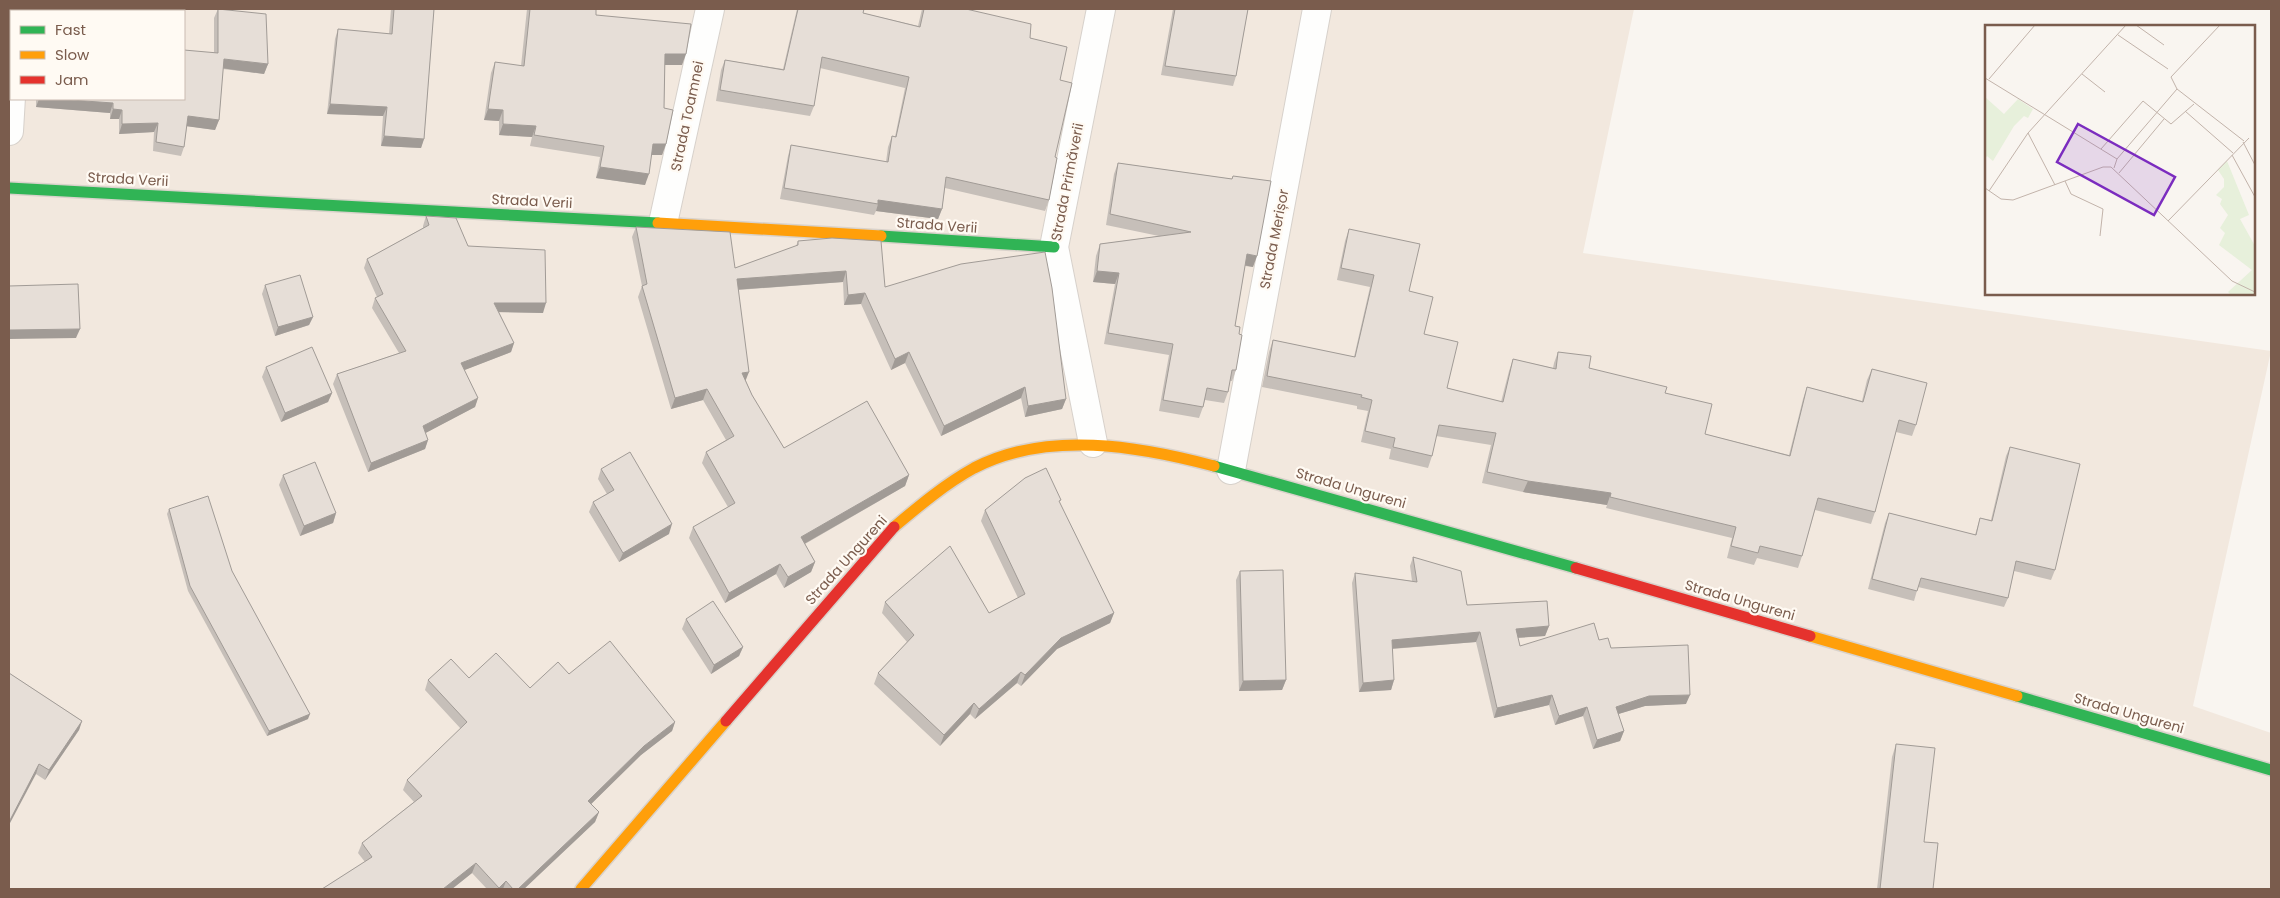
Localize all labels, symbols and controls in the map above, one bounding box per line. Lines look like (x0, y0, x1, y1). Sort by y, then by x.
legend (10, 10, 185, 100)
text: Fast (55, 19, 86, 40)
inset map (1985, 25, 2255, 295)
text: Slow (55, 44, 90, 65)
street label: Strada Toamnei (666, 59, 708, 173)
text: Jam (55, 69, 89, 90)
street label: Strada Primăverii (1046, 121, 1088, 243)
street label: Strada Verii (87, 167, 169, 191)
street label: Strada Merișor (1254, 187, 1294, 291)
street label: Strada Verii (491, 189, 573, 213)
street label: Strada Verii (896, 212, 978, 238)
street label: Strada Ungureni (1294, 463, 1408, 513)
street label: Strada Ungureni (800, 511, 892, 609)
street label: Strada Ungureni (1683, 575, 1797, 625)
street label: Strada Ungureni (2072, 688, 2186, 738)

